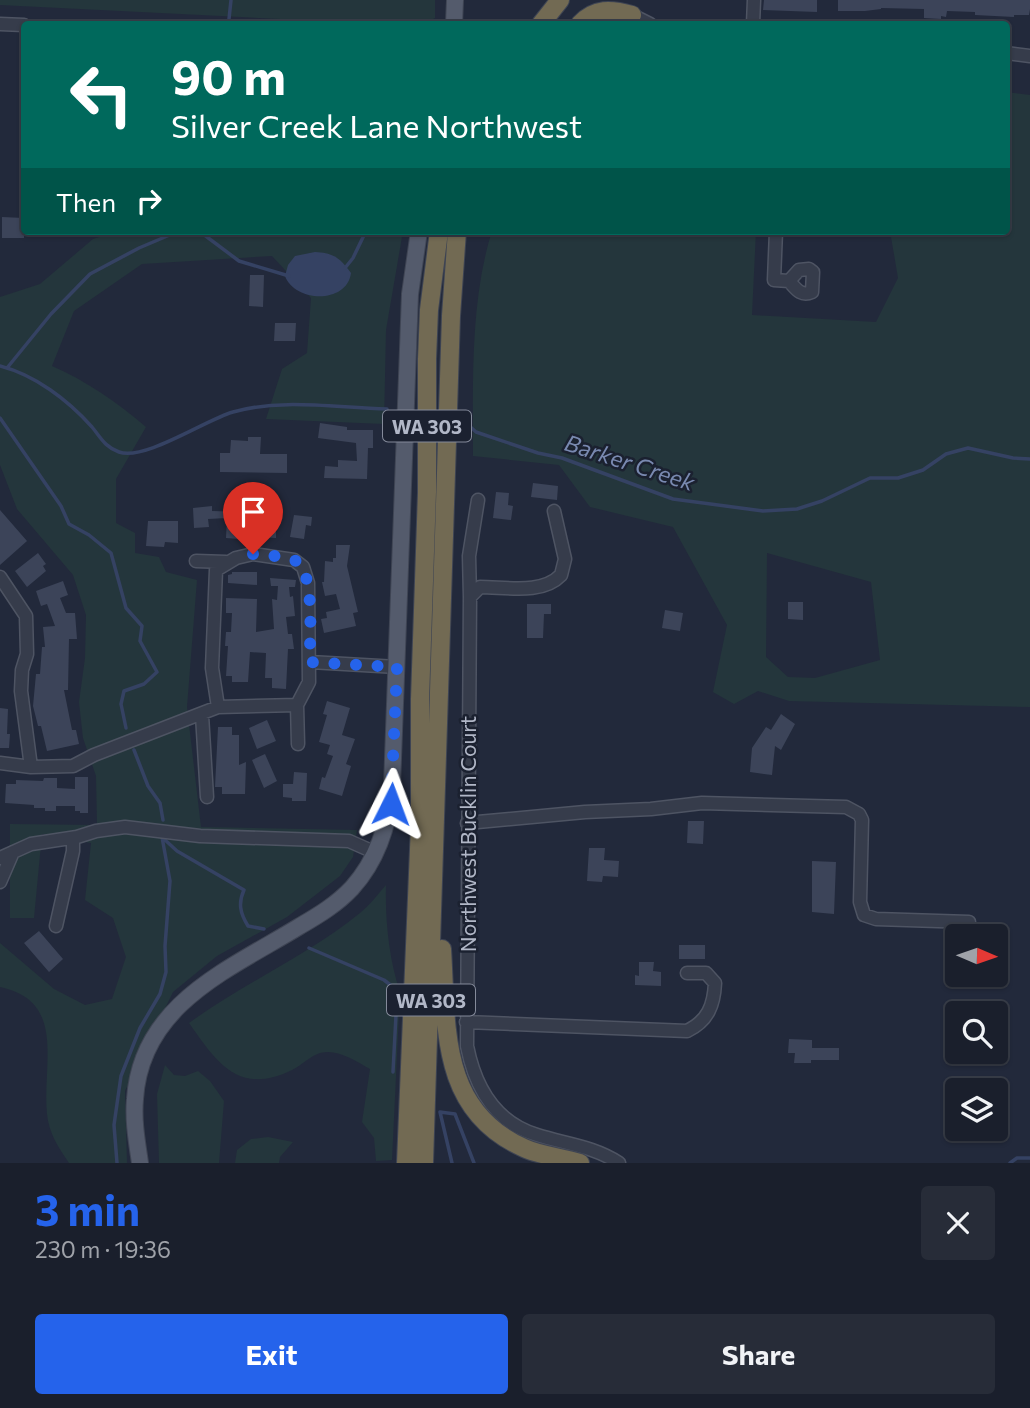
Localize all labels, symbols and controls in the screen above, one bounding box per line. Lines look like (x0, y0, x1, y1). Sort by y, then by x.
text: 90 m (171, 45, 286, 105)
icon: left (56, 49, 147, 140)
text: Silver Creek Lane Northwest (171, 105, 582, 145)
icon: right (130, 182, 168, 220)
text: Then (56, 186, 116, 217)
road number: WA 303 (383, 410, 471, 442)
water label: Barker Creek (561, 428, 699, 496)
pin (223, 482, 283, 554)
icon: arrive (234, 493, 272, 531)
street label: Northwest Bucklin Court (455, 716, 480, 952)
position arrow (354, 767, 428, 841)
north arrow (945, 924, 1008, 987)
map controls (945, 924, 1008, 1141)
road number: WA 303 (387, 984, 475, 1016)
button: search (945, 1001, 1008, 1064)
button: layers (945, 1078, 1008, 1141)
text: 3 min (35, 1183, 140, 1235)
button: close (921, 1186, 995, 1260)
text: 230 m · 19:36 (35, 1235, 171, 1263)
button: Exit (35, 1314, 508, 1394)
button: Share (522, 1314, 995, 1394)

